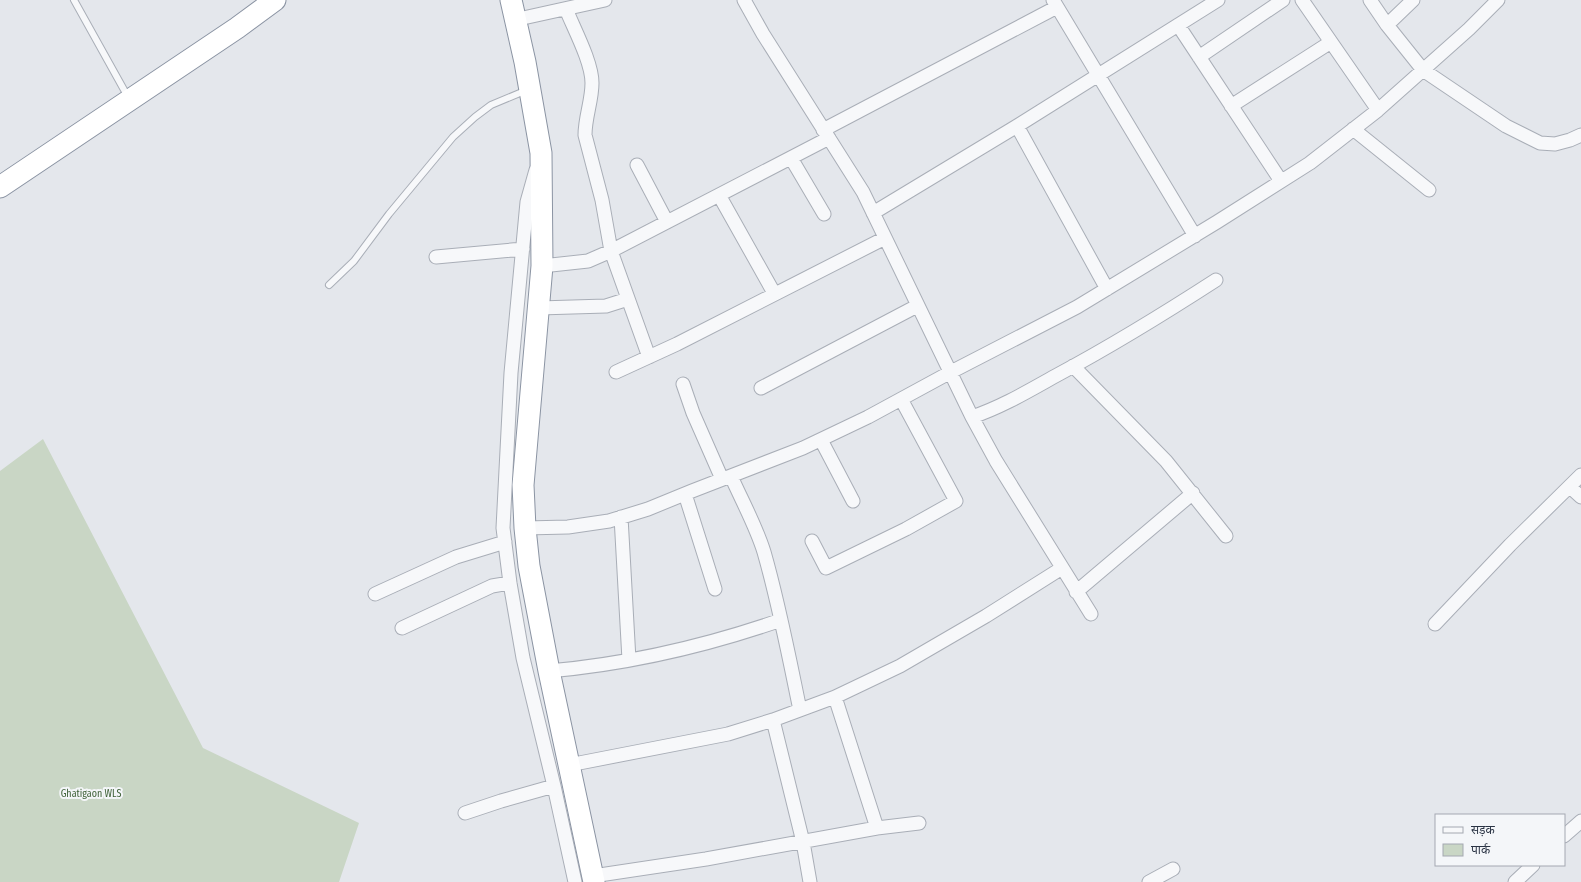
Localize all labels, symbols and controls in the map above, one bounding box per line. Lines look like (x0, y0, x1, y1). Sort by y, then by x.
park label: Ghatigaon WLS (61, 788, 121, 800)
legend (1435, 814, 1565, 866)
text: सड़क (1471, 823, 1496, 837)
text: पार्क (1471, 843, 1491, 857)

